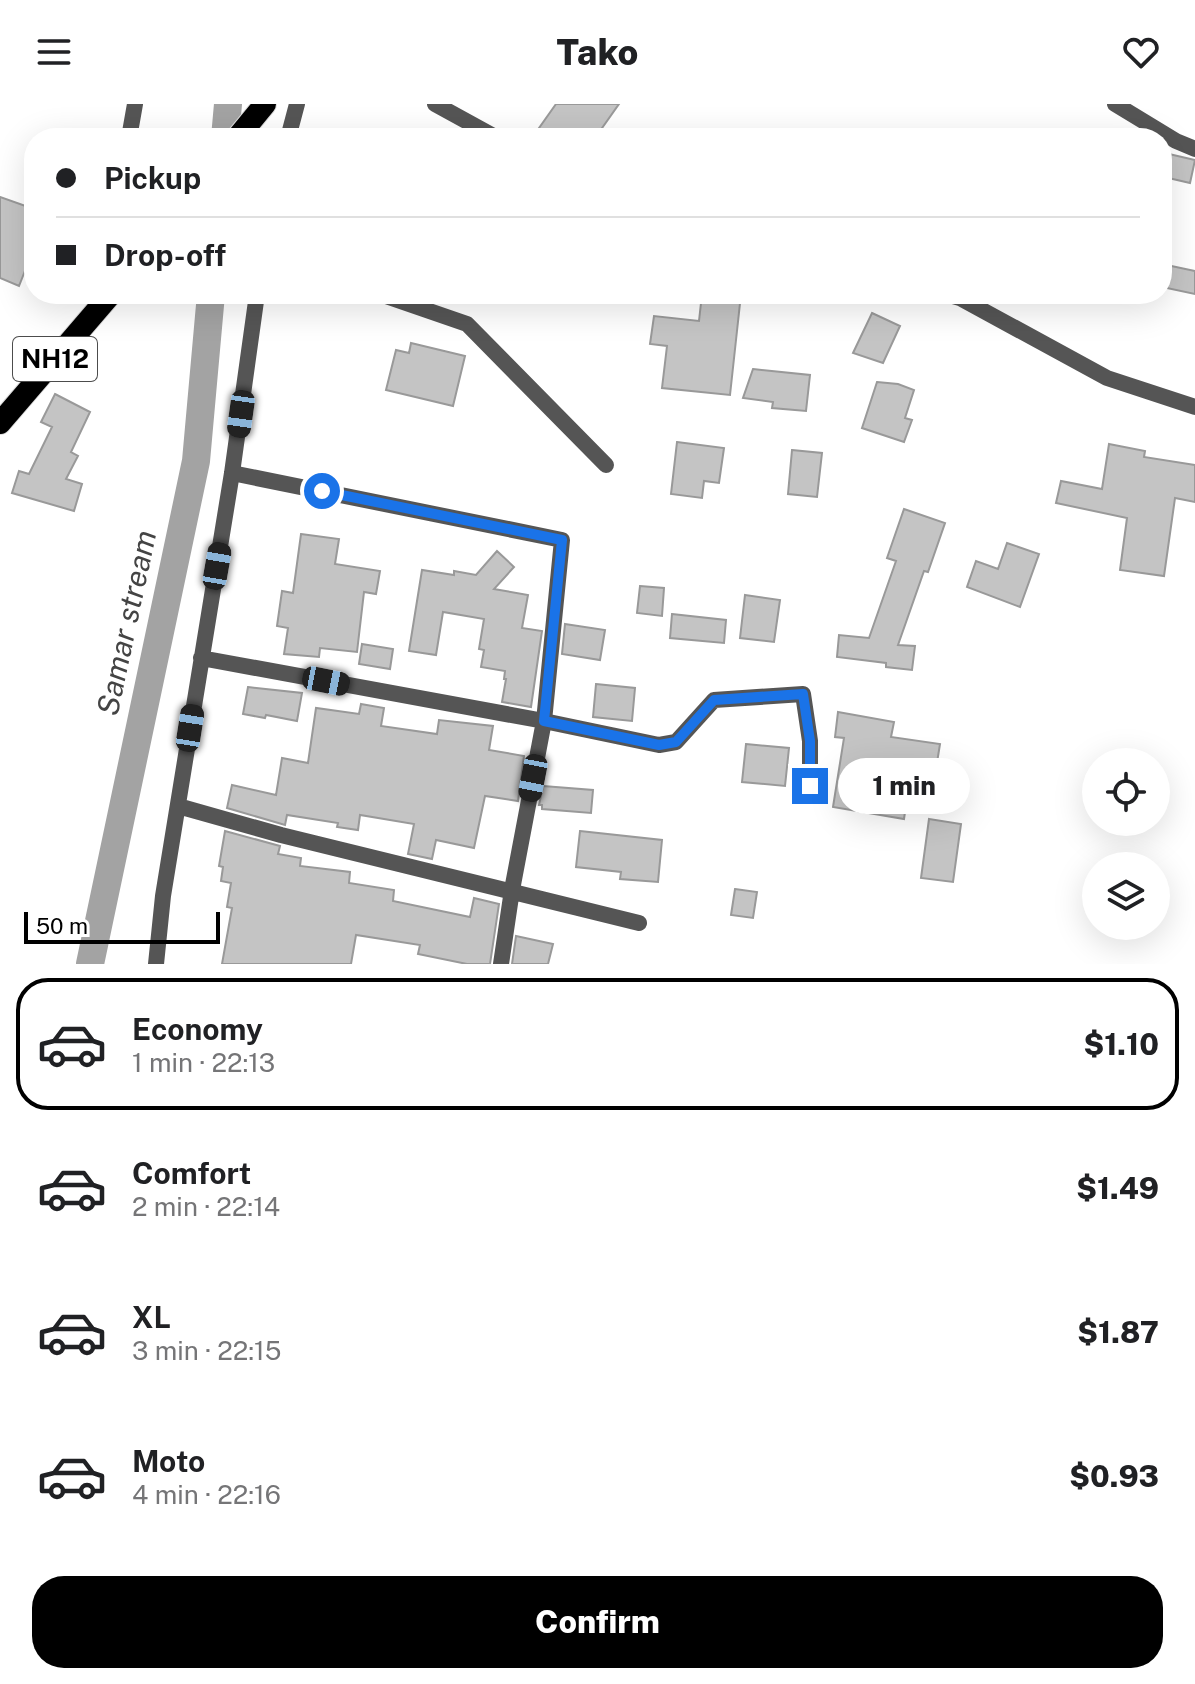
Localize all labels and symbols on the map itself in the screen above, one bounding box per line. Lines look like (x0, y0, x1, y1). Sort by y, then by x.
road number: NH12 (13, 337, 97, 381)
car (226, 389, 256, 439)
route start (304, 473, 340, 509)
water label: Samar stream (89, 527, 163, 719)
car (201, 540, 233, 592)
car (300, 665, 352, 697)
car (174, 702, 206, 754)
car (517, 752, 549, 804)
callout: 1 min (838, 758, 970, 814)
route end (792, 768, 828, 804)
scale bar (24, 908, 220, 944)

